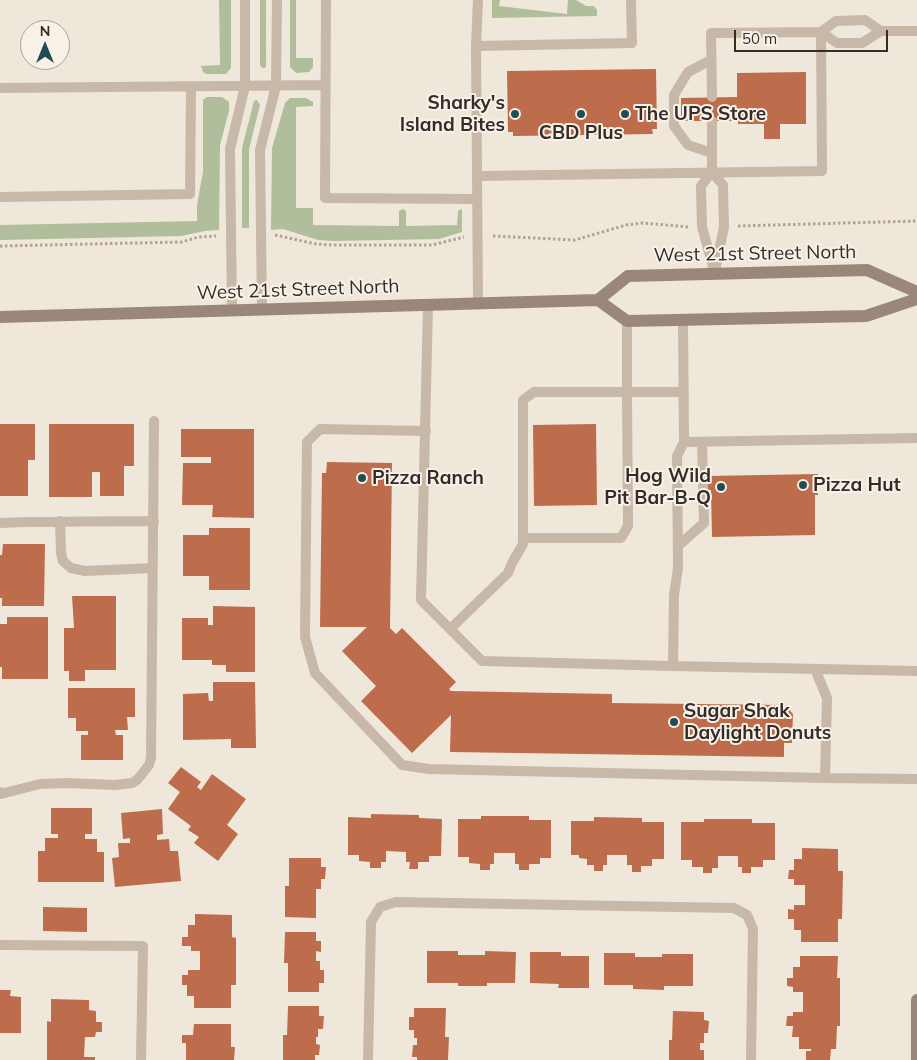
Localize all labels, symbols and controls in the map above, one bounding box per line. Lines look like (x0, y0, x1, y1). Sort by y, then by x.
north arrow (20, 20, 70, 70)
scale bar (737, 20, 891, 52)
text: N (40, 22, 50, 40)
text: 50 m (742, 29, 777, 48)
place label: Sharky's Island Bites (400, 92, 505, 136)
place label: The UPS Store (635, 103, 766, 125)
marker: Sharky's Island Bites (509, 108, 521, 120)
marker: CBD Plus (575, 108, 587, 120)
marker: The UPS Store (619, 108, 631, 120)
place label: CBD Plus (539, 122, 623, 144)
street label: West 21st Street North (653, 241, 857, 267)
street label: West 21st Street North (196, 275, 400, 305)
place label: Hog Wild Pit Bar-B-Q (604, 465, 711, 509)
place label: Pizza Ranch (372, 467, 484, 489)
marker: Pizza Ranch (356, 472, 368, 484)
place label: Pizza Hut (813, 474, 901, 496)
marker: Pizza Hut (797, 479, 809, 491)
marker: Hog Wild Pit Bar-B-Q (715, 481, 727, 493)
place label: Sugar Shak Daylight Donuts (684, 700, 831, 744)
marker: Sugar Shak Daylight Donuts (668, 716, 680, 728)

